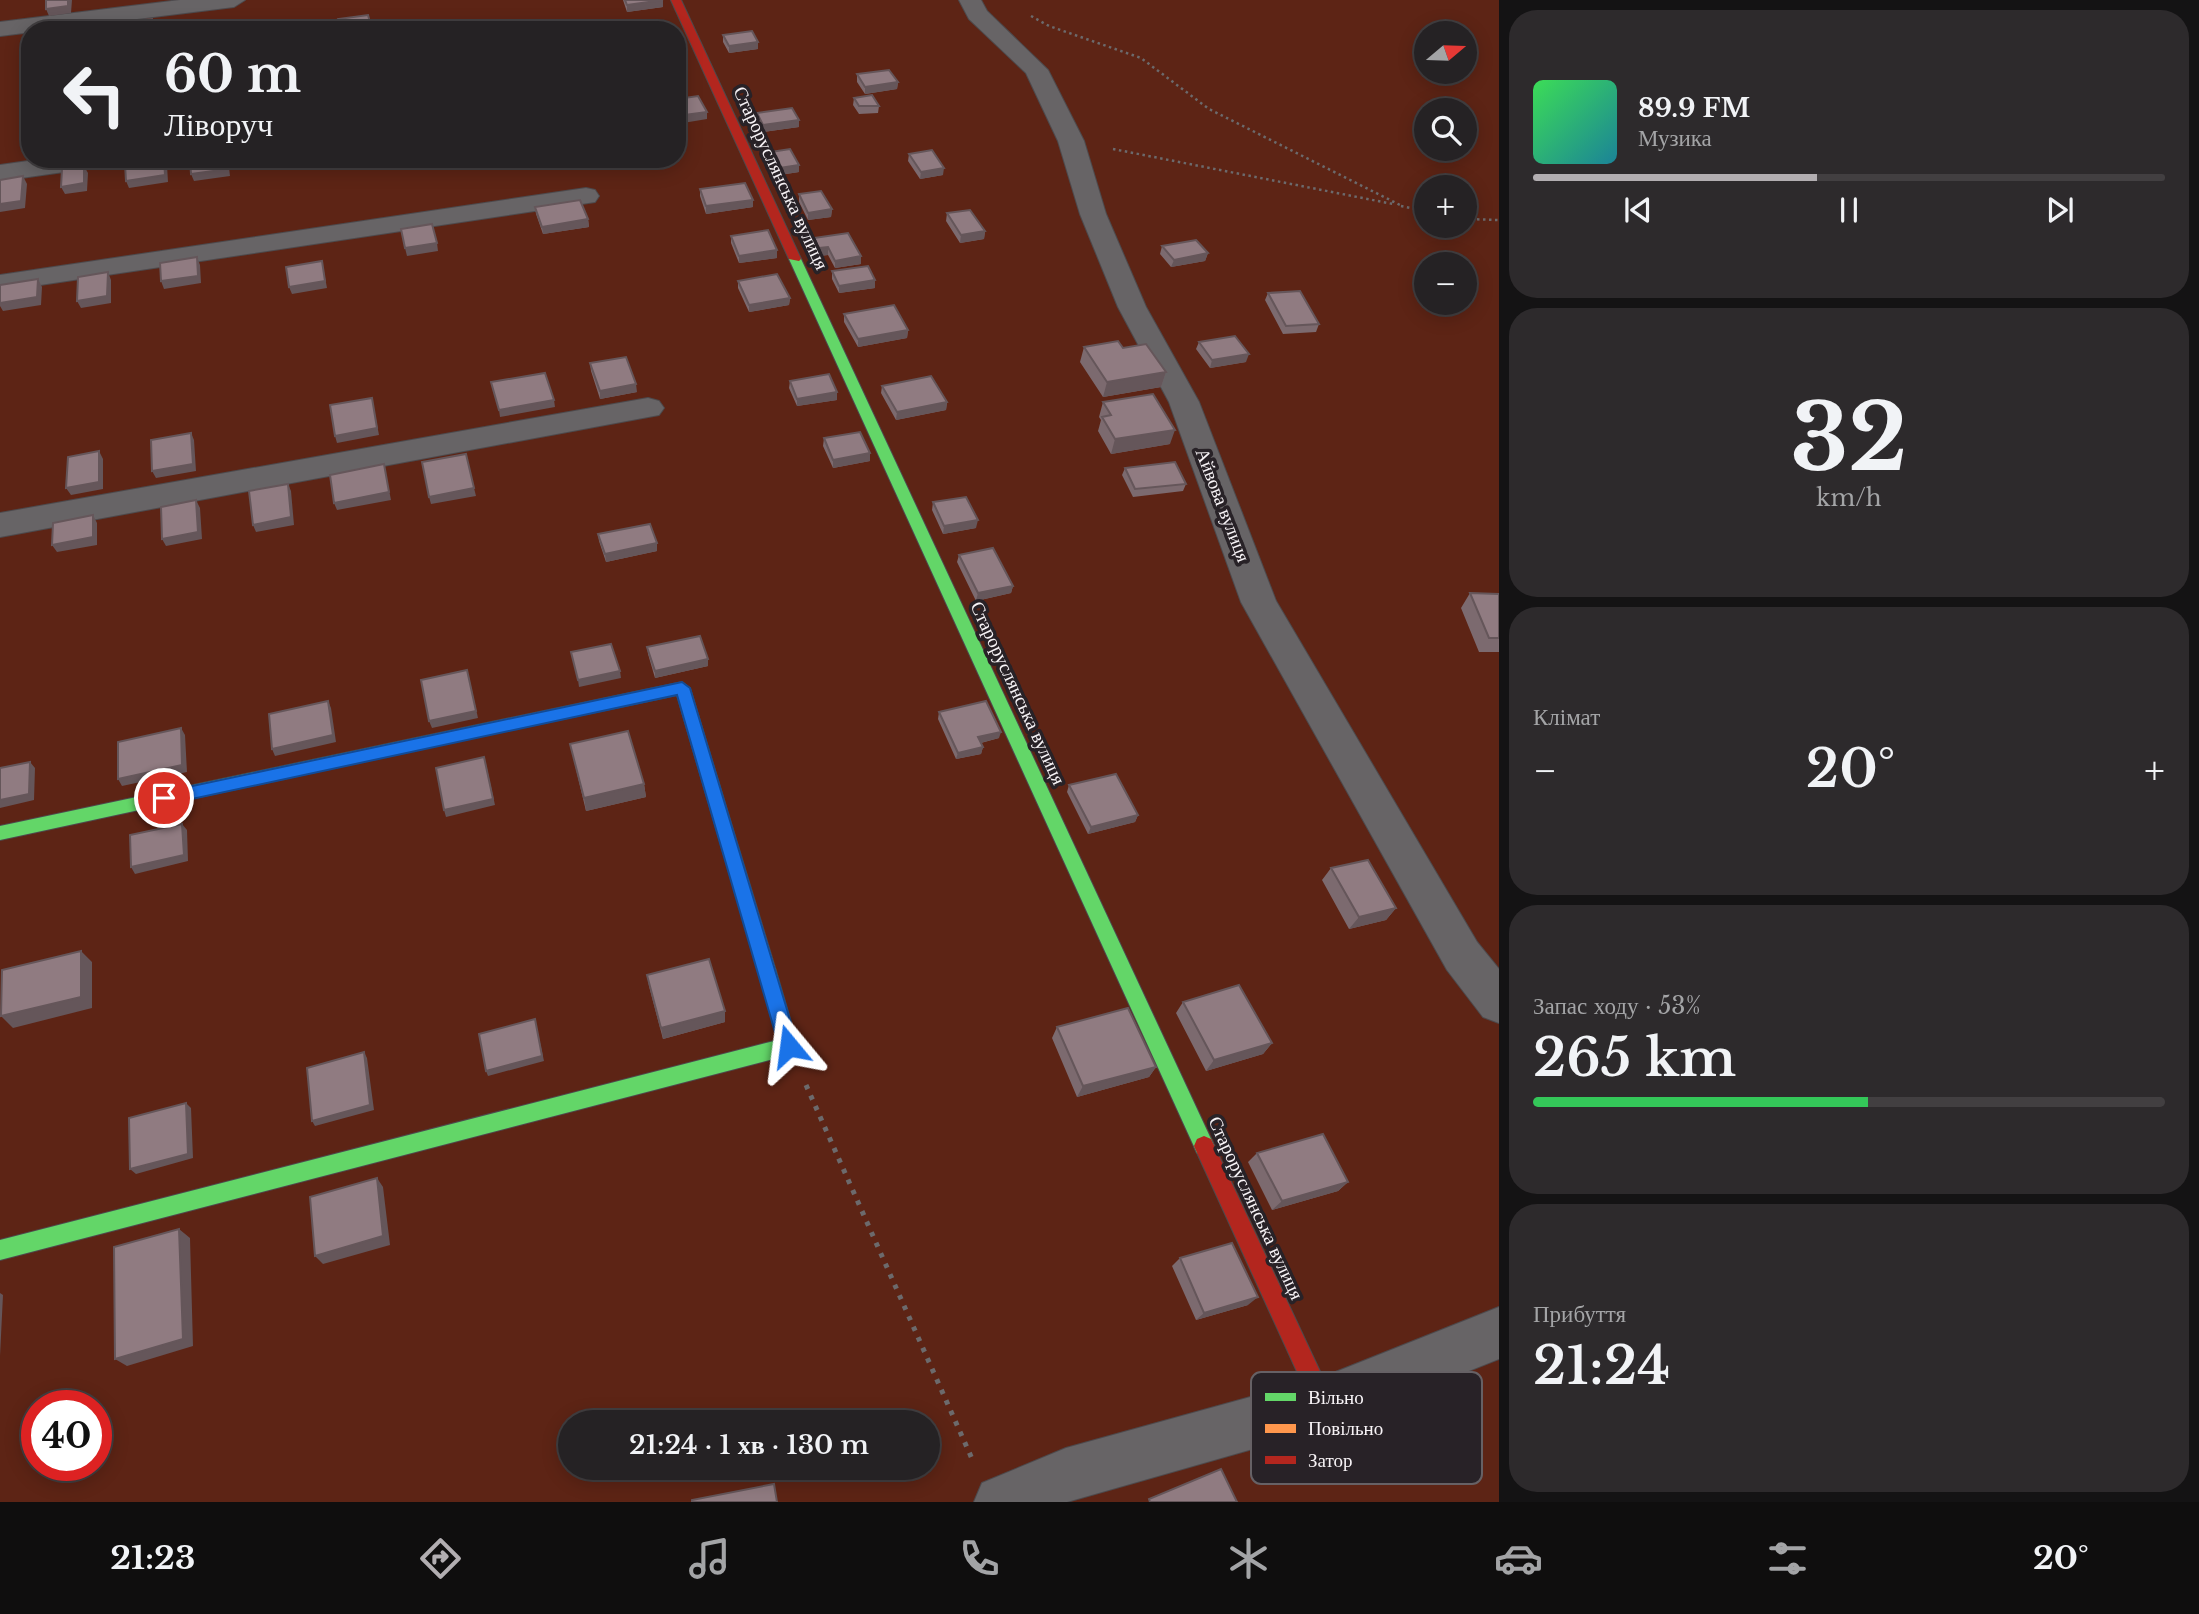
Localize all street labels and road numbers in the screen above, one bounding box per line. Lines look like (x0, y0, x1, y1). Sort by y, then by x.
street label: Староруслянська вулиця (728, 83, 834, 273)
street label: Айвова вулиця (1191, 445, 1255, 566)
street label: Староруслянська вулиця (965, 598, 1071, 788)
street label: Староруслянська вулиця (1203, 1113, 1309, 1303)

